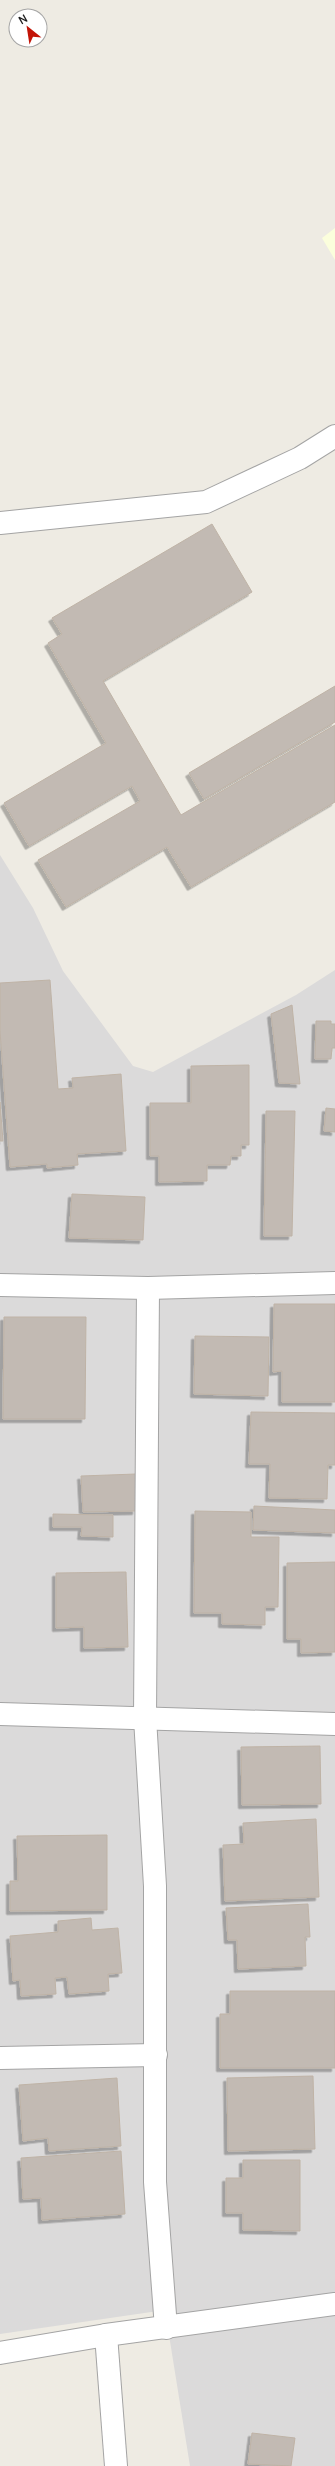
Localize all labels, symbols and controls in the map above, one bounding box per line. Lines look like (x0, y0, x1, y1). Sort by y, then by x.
north arrow (8, 8, 48, 48)
text: N (16, 10, 30, 27)

